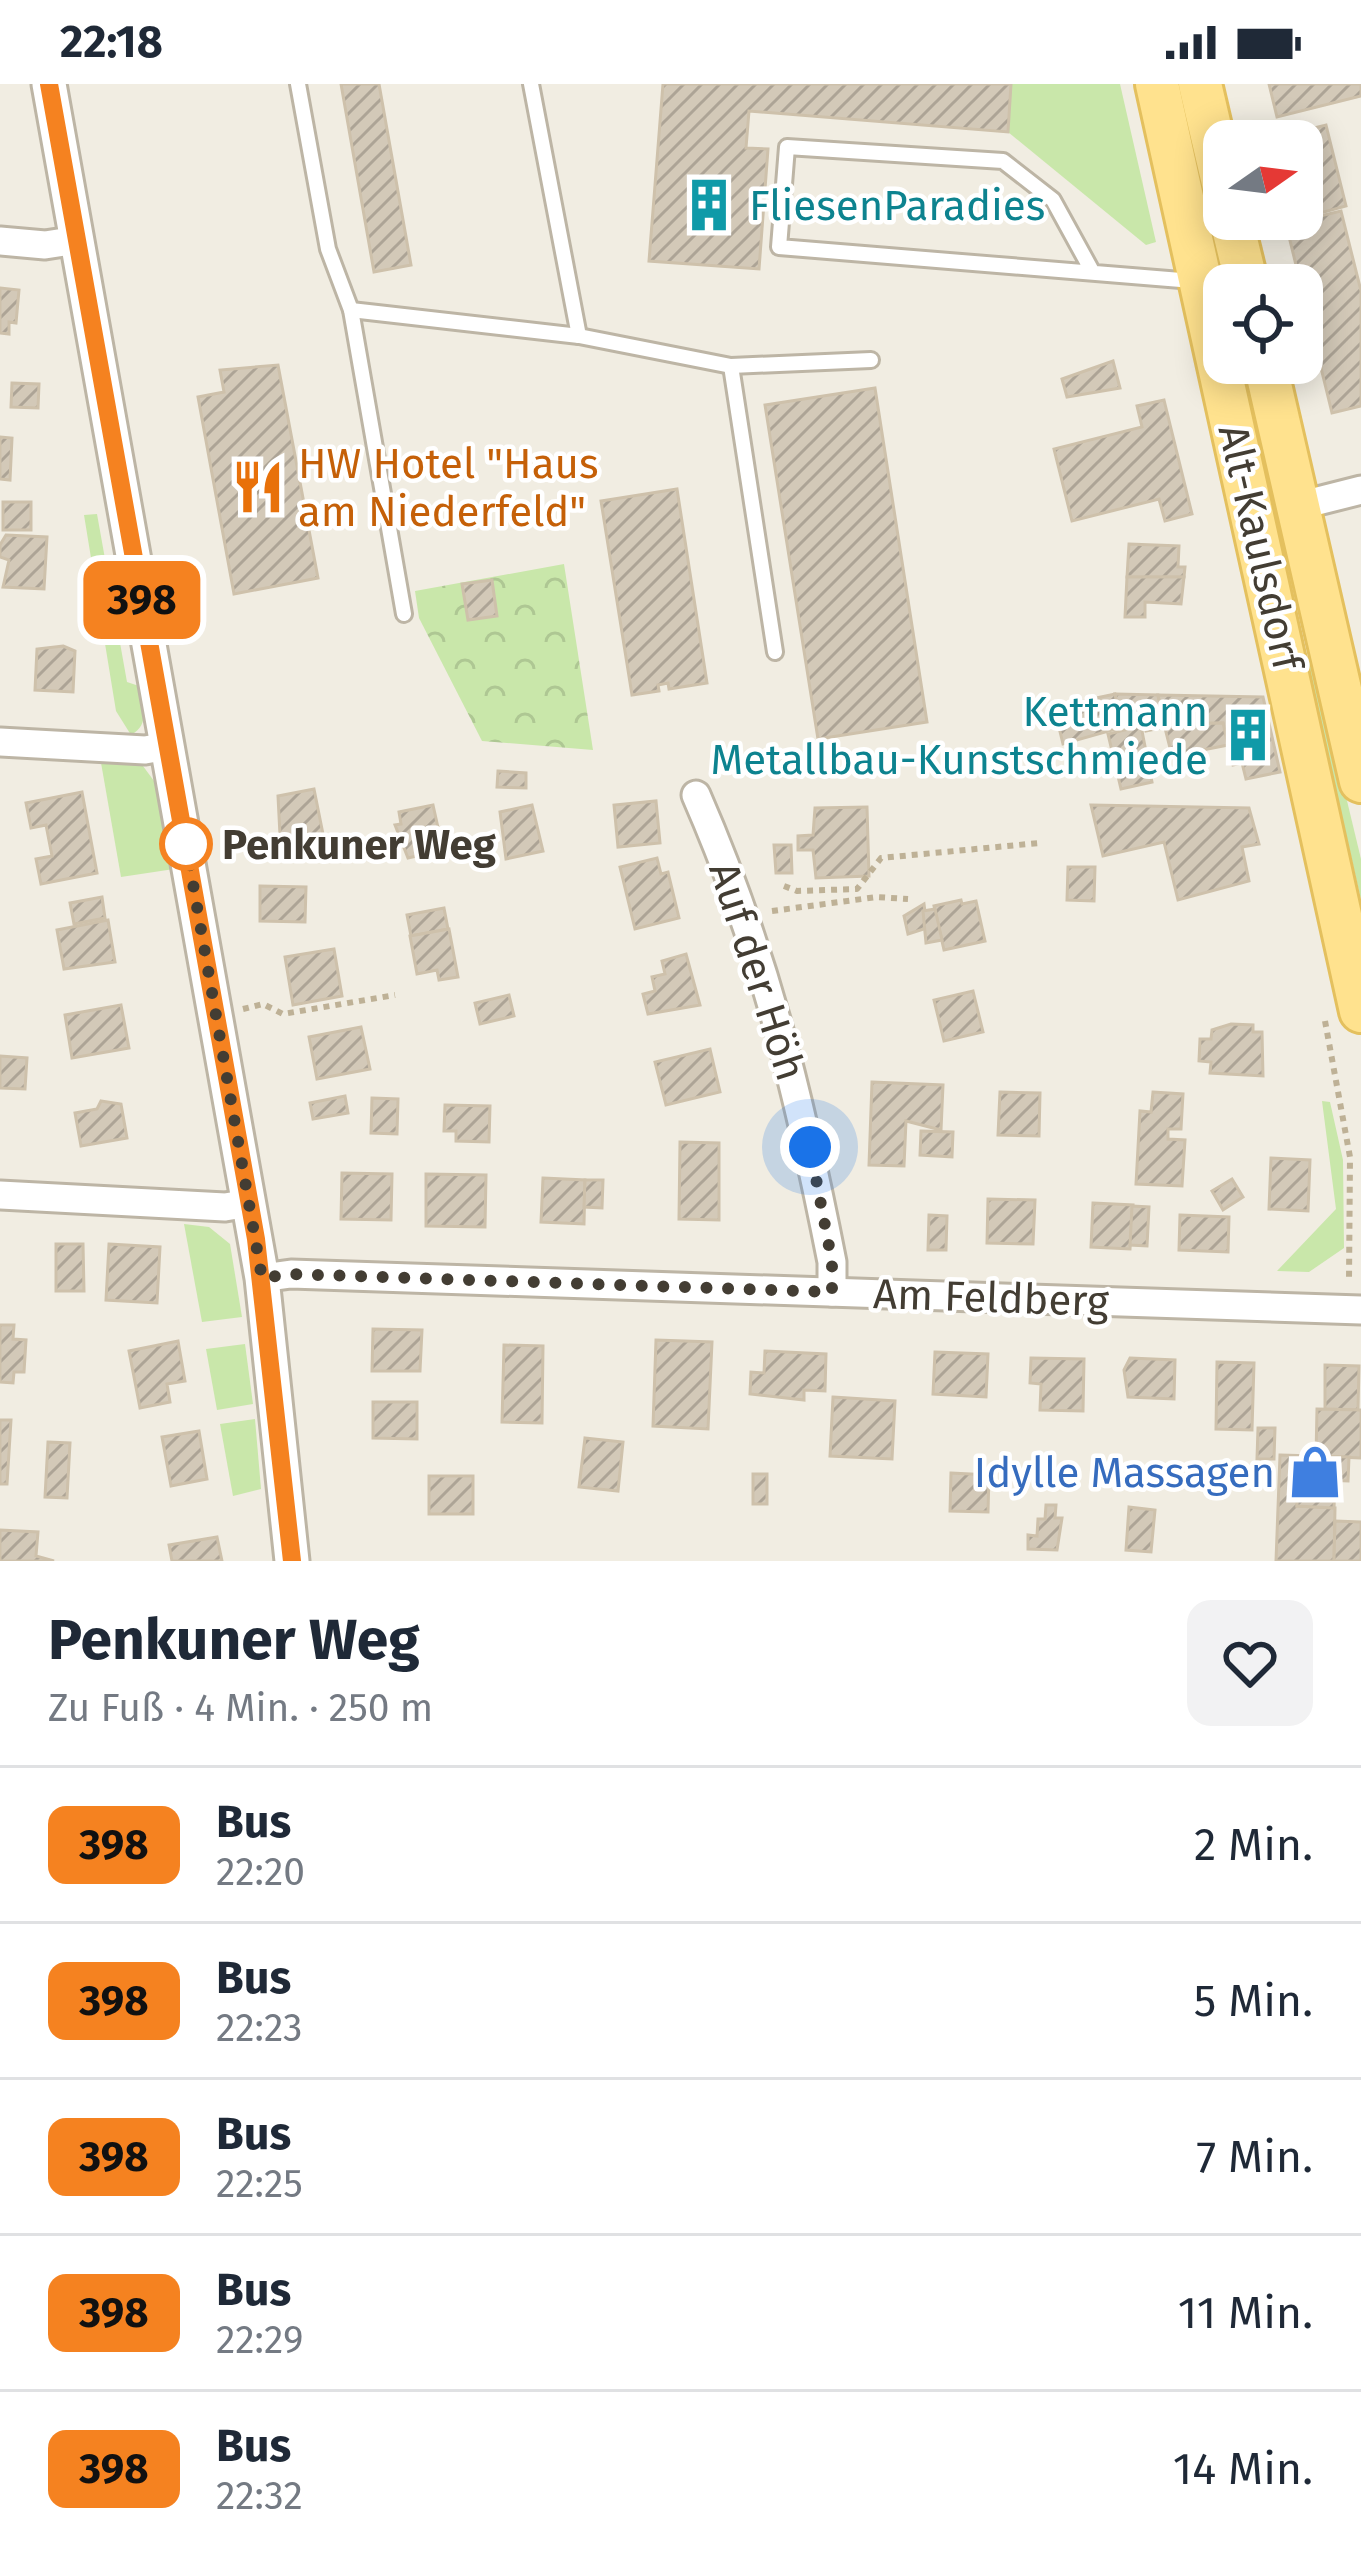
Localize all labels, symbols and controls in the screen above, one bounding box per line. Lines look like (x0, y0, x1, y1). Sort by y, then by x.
text: 22:18 (60, 15, 163, 69)
north arrow (1203, 120, 1323, 240)
map controls (1203, 120, 1323, 384)
building icon: FliesenParadies (680, 176, 738, 234)
place label: FliesenParadies (749, 181, 1045, 231)
button: locate (1203, 264, 1323, 384)
street label: Alt-Kaulsdorf (1208, 420, 1313, 678)
place label: HW Hotel "Haus am Niederfeld" (298, 439, 599, 537)
restaurant icon: HW Hotel "Haus am Niederfeld" (229, 458, 287, 516)
line badge: 398 (73, 561, 211, 639)
text: 398 (107, 575, 177, 625)
place label: Kettmann Metallbau-Kunstschmiede (711, 687, 1208, 785)
building icon: Kettmann Metallbau-Kunstschmiede (1219, 706, 1277, 764)
marker: Penkuner Weg (161, 819, 211, 869)
place label: Penkuner Weg (222, 820, 497, 870)
street label: Auf der Höh (698, 856, 816, 1087)
your location (780, 1117, 840, 1177)
street label: Am Feldberg (872, 1269, 1110, 1327)
shop icon: Idylle Massagen (1286, 1443, 1344, 1501)
place label: Idylle Massagen (974, 1448, 1275, 1498)
button: heart (1187, 1600, 1313, 1726)
text: Penkuner Weg (48, 1606, 420, 1674)
text: Zu Fuß · 4 Min. · 250 m (48, 1685, 433, 1731)
text: Bus (216, 1795, 291, 1849)
text: 2 Min. (1194, 1818, 1313, 1872)
text: 398 (79, 1820, 149, 1870)
text: 22:20 (216, 1849, 305, 1895)
text: Bus (216, 1951, 291, 2005)
text: 5 Min. (1194, 1974, 1313, 2028)
text: 398 (79, 1976, 149, 2026)
text: 22:23 (216, 2005, 303, 2051)
text: Bus (216, 2107, 291, 2161)
text: 7 Min. (1196, 2130, 1313, 2184)
text: 398 (79, 2132, 149, 2182)
text: 22:25 (216, 2161, 303, 2207)
text: Bus (216, 2263, 291, 2317)
text: 11 Min. (1178, 2286, 1313, 2340)
text: 398 (79, 2288, 149, 2338)
text: 22:29 (216, 2317, 303, 2363)
text: Bus (216, 2419, 291, 2473)
text: 14 Min. (1173, 2442, 1313, 2496)
text: 398 (79, 2444, 149, 2494)
text: 22:32 (216, 2473, 303, 2519)

